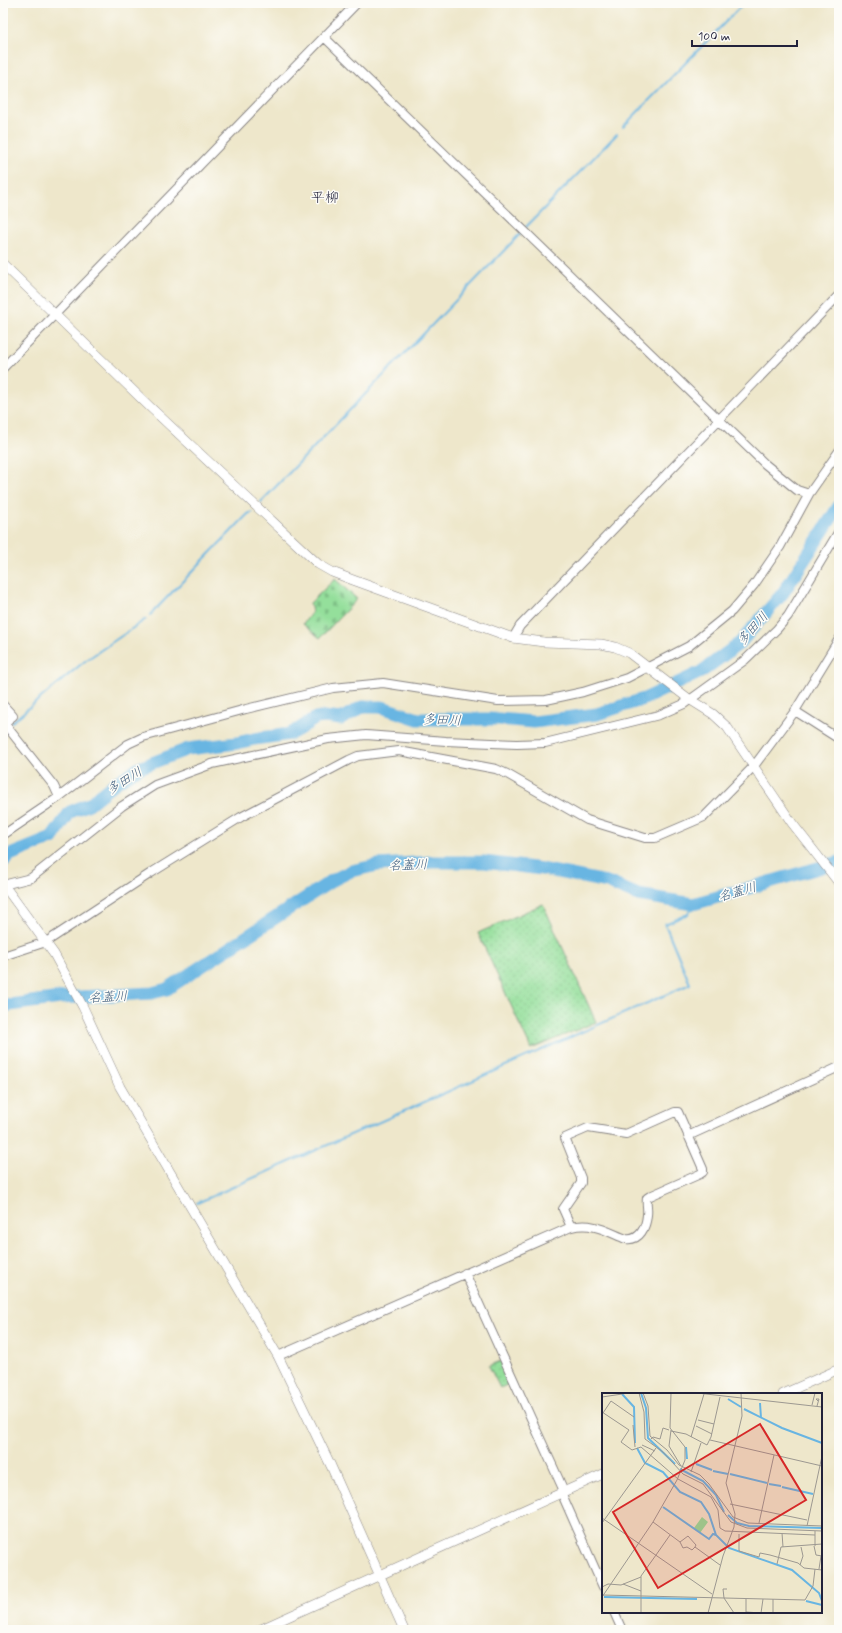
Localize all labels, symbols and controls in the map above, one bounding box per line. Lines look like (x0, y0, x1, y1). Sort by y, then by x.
scale bar (692, 22, 797, 48)
text: 100 m (698, 29, 730, 45)
district label: 平柳 (311, 189, 339, 207)
water label: 多田川 (734, 609, 772, 649)
water label: 多田川 (422, 711, 462, 730)
water label: 多田川 (104, 764, 146, 799)
water label: 名蓋川 (388, 856, 428, 875)
water label: 名蓋川 (716, 879, 759, 906)
water label: 名蓋川 (88, 988, 128, 1007)
inset map (602, 1393, 822, 1613)

